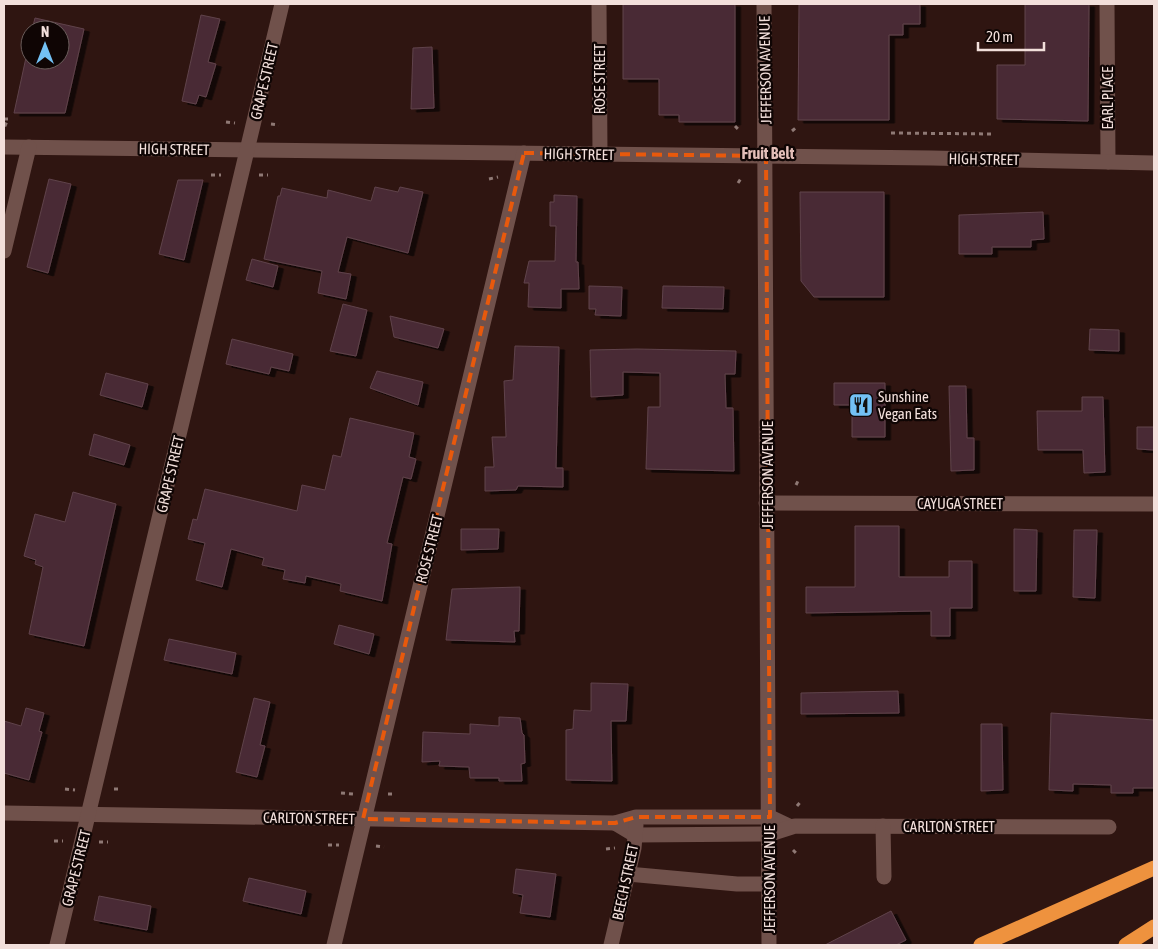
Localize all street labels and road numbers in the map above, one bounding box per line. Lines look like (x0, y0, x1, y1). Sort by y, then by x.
street label: JEFFERSON AVENUE (756, 15, 774, 124)
street label: GRAPE STREET (247, 41, 281, 121)
street label: ROSE STREET (591, 43, 608, 114)
street label: EARL PLACE (1099, 66, 1116, 129)
street label: HIGH STREET (138, 140, 210, 158)
street label: HIGH STREET (543, 145, 615, 163)
street label: HIGH STREET (948, 150, 1020, 168)
street label: JEFFERSON AVENUE (759, 420, 776, 529)
street label: GRAPE STREET (153, 434, 187, 514)
street label: CAYUGA STREET (917, 495, 1003, 512)
street label: ROSE STREET (412, 512, 446, 585)
street label: CARLTON STREET (263, 809, 355, 827)
street label: CARLTON STREET (903, 818, 995, 835)
street label: JEFFERSON AVENUE (761, 824, 778, 933)
street label: GRAPE STREET (58, 828, 94, 908)
street label: BEECH STREET (609, 842, 641, 922)

